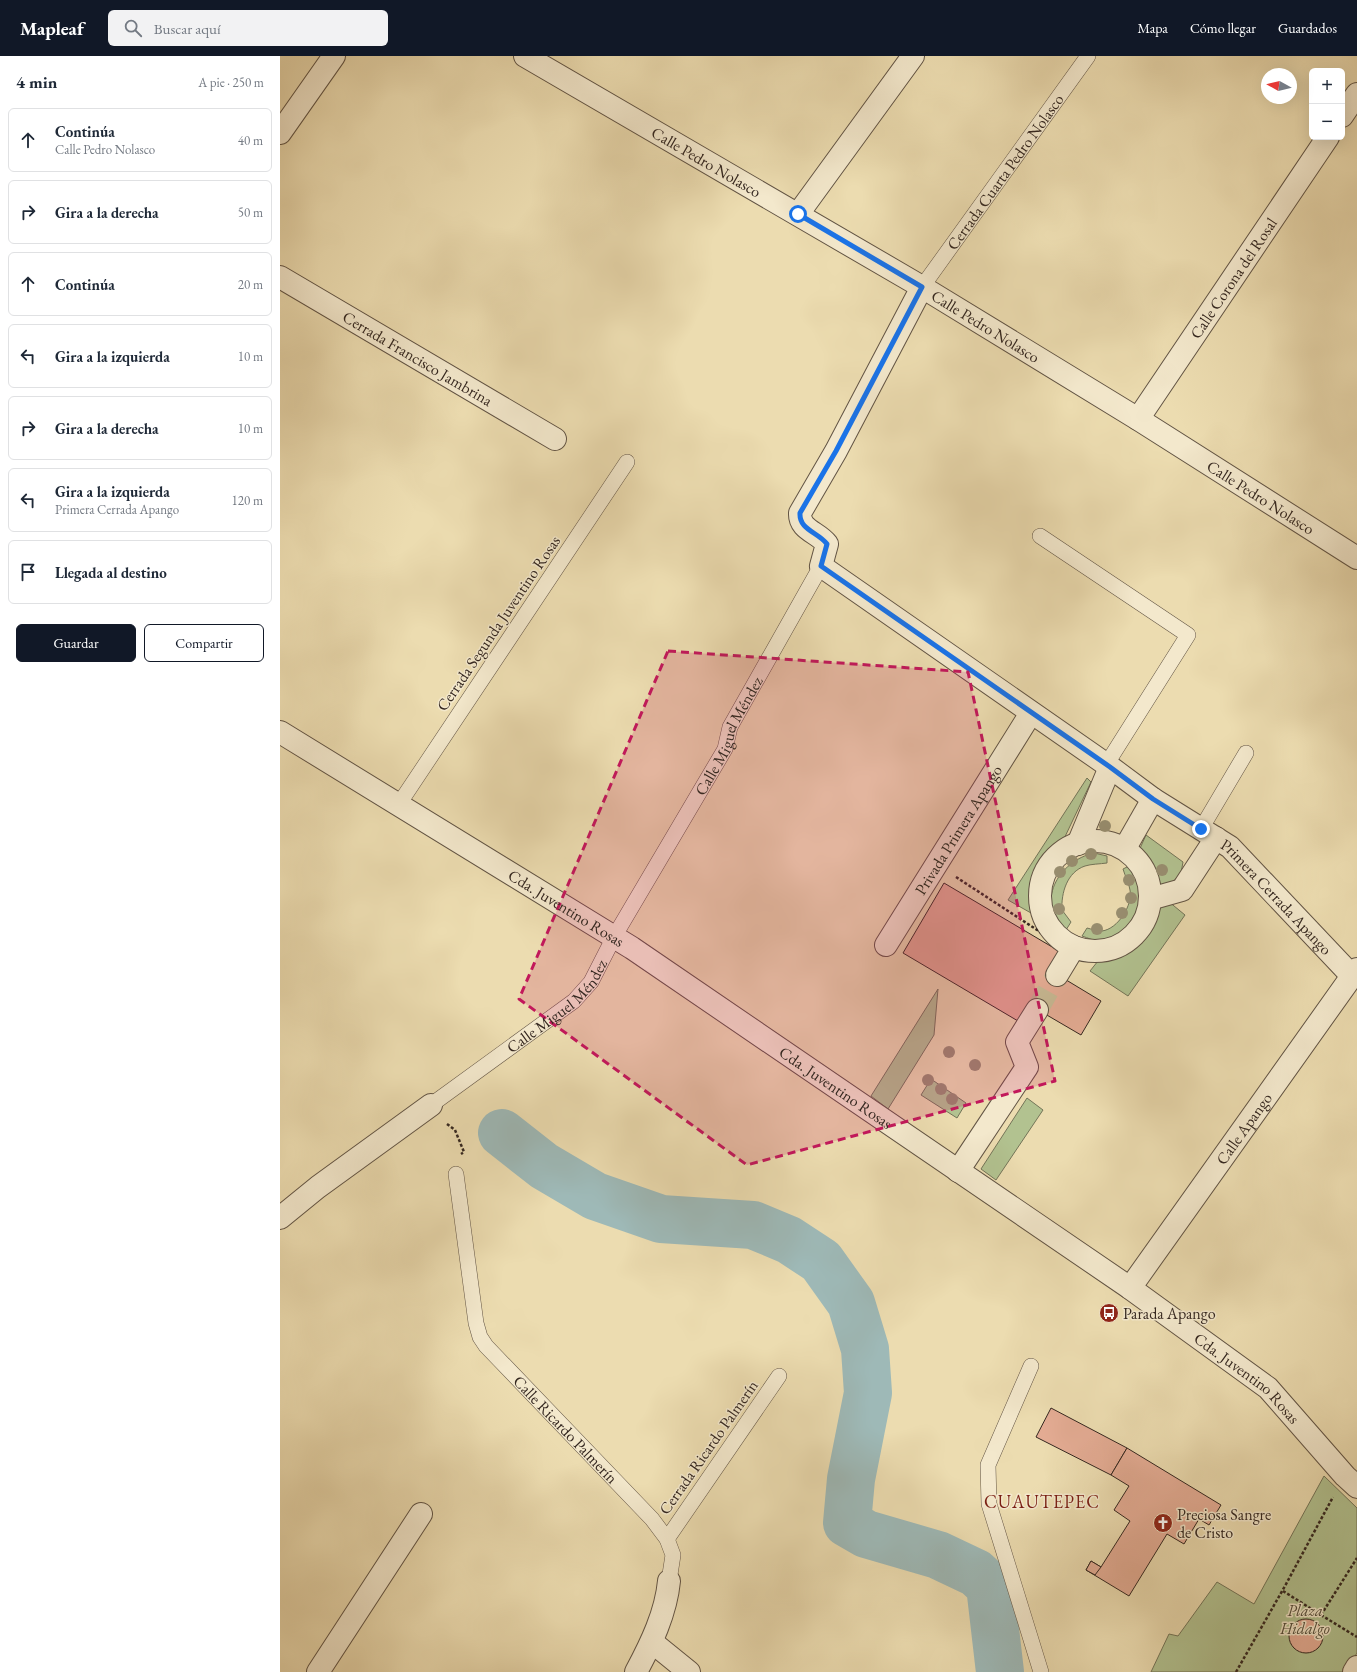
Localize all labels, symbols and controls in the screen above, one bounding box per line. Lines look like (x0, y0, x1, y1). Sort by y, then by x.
search box (108, 10, 388, 46)
text: Mapleaf (20, 16, 84, 41)
icon: search (122, 17, 144, 39)
text: Buscar aquí (154, 19, 221, 38)
text: Mapa (1137, 19, 1168, 37)
text: Cómo llegar (1190, 19, 1256, 37)
text: Guardados (1278, 19, 1337, 37)
north arrow (1261, 68, 1297, 104)
map controls (1309, 68, 1345, 140)
button: + (1309, 68, 1345, 104)
text: 4 min (16, 71, 57, 93)
text: A pie · 250 m (198, 74, 264, 91)
street label: Cerrada Cuarta Pedro Nolasco (942, 90, 1068, 254)
button: − (1309, 104, 1345, 140)
text: Continúa (55, 122, 115, 141)
street label: Calle Pedro Nolasco (648, 122, 765, 202)
icon: ahead (17, 129, 39, 151)
text: 40 m (238, 132, 263, 149)
text: Calle Pedro Nolasco (55, 141, 155, 158)
icon: right (17, 201, 39, 223)
text: Gira a la derecha (55, 203, 159, 222)
text: 50 m (238, 204, 263, 221)
route start (789, 205, 807, 223)
street label: Calle Corona del Rosal (1185, 214, 1282, 343)
icon: ahead (17, 273, 39, 295)
text: Continúa (55, 275, 115, 294)
text: 20 m (238, 276, 263, 293)
street label: Calle Pedro Nolasco (927, 285, 1044, 368)
street label: Cerrada Francisco Jambrina (339, 306, 497, 411)
icon: left (17, 345, 39, 367)
text: Gira a la izquierda (55, 347, 170, 366)
text: 10 m (238, 348, 263, 365)
icon: right (17, 417, 39, 439)
text: Gira a la derecha (55, 419, 159, 438)
text: 10 m (238, 420, 263, 437)
street label: Calle Pedro Nolasco (1203, 455, 1318, 539)
text: Gira a la izquierda (55, 482, 170, 501)
icon: left (17, 489, 39, 511)
text: 120 m (232, 492, 263, 509)
text: Primera Cerrada Apango (55, 501, 179, 518)
street label: Cerrada Segunda Juventino Rosas (432, 531, 565, 715)
icon: arrive (17, 561, 39, 583)
text: Llegada al destino (55, 563, 167, 582)
button: Guardar (16, 624, 136, 662)
button: Compartir (144, 624, 264, 662)
street label: Calle Miguel Méndez (690, 673, 768, 799)
street label: Privada Primera Apango (910, 761, 1007, 899)
route end (1192, 820, 1210, 838)
street label: Primera Cerrada Apango (1217, 834, 1337, 960)
street label: Cda. Juventino Rosas (504, 865, 628, 952)
street label: Calle Miguel Méndez (502, 956, 612, 1058)
street label: Cda. Juventino Rosas (775, 1042, 896, 1134)
street label: Calle Apango (1211, 1088, 1277, 1169)
bus stop icon: Parada Apango (1098, 1302, 1120, 1324)
place label: Parada Apango (1123, 1303, 1216, 1324)
street label: Cda. Juventino Rosas (1190, 1328, 1304, 1428)
street label: Calle Ricardo Palmerín (509, 1371, 623, 1489)
street label: Cerrada Ricardo Palmerín (654, 1375, 763, 1519)
district label: CUAUTEPEC (984, 1490, 1100, 1513)
place label: Preciosa Sangre de Cristo (1177, 1504, 1271, 1543)
church icon: Preciosa Sangre de Cristo (1152, 1512, 1174, 1534)
park label: Plaza Hidalgo (1279, 1600, 1330, 1639)

